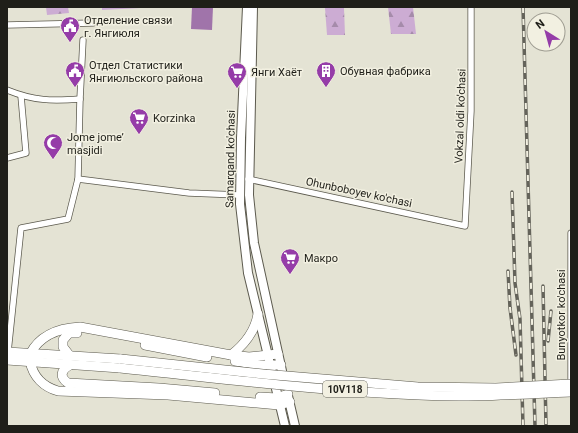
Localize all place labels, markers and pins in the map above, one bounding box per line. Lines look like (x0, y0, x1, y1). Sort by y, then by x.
place label: Отделение связи г. Янгиюля (84, 14, 172, 40)
public building icon: Отделение связи г. Янгиюля (59, 15, 81, 43)
place label: Отдел Статистики Янгиюльского района (89, 59, 203, 85)
public building icon: Отдел Статистики Янгиюльского района (64, 60, 86, 88)
building icon: Обувная фабрика (315, 60, 337, 88)
supermarket icon: Янги Хаёт (226, 61, 248, 89)
place label: Обувная фабрика (340, 65, 431, 78)
place label: Янги Хаёт (251, 66, 303, 79)
supermarket icon: Korzinka (128, 107, 150, 135)
place label: Korzinka (153, 112, 196, 125)
place label: Jome jome’ masjidi (67, 131, 124, 157)
mosque icon: Jome jome’ masjidi (42, 132, 64, 160)
supermarket icon: Макро (279, 247, 301, 275)
place label: Макро (304, 252, 338, 265)

